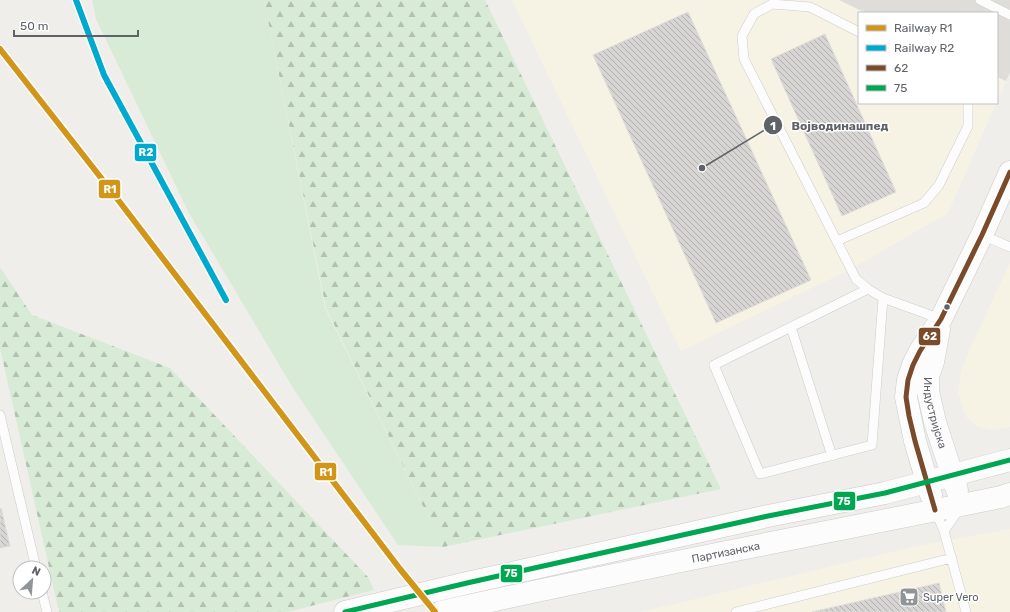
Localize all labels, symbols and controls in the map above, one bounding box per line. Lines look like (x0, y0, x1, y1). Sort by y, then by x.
scale bar (14, 12, 138, 38)
legend (858, 12, 998, 104)
text: 50 m (20, 19, 48, 33)
text: Railway R1 (894, 21, 952, 35)
text: Railway R2 (894, 41, 954, 55)
text: 62 (894, 61, 908, 75)
text: 75 (894, 81, 907, 95)
callout: Војводинашпед (763, 113, 896, 137)
text: 1 (770, 119, 776, 133)
text: Војводинашпед (792, 119, 889, 133)
line badge: R2 (134, 143, 157, 162)
text: R2 (139, 146, 153, 159)
line badge: R1 (98, 179, 121, 199)
text: R1 (103, 183, 117, 196)
unlabelled marker (942, 302, 952, 312)
line badge: 62 (918, 327, 941, 346)
text: 62 (923, 330, 937, 343)
street label: Индустријска (921, 377, 949, 450)
line badge: R1 (314, 462, 337, 481)
text: R1 (319, 466, 333, 479)
line badge: 75 (833, 491, 856, 511)
text: 75 (837, 495, 851, 508)
street label: Партизанска (691, 539, 761, 566)
north arrow (12, 560, 52, 600)
text: N (30, 564, 43, 579)
line badge: 75 (500, 564, 523, 583)
text: 75 (504, 567, 518, 580)
supermarket icon: Super Vero (898, 586, 920, 608)
place label: Super Vero (923, 591, 979, 604)

